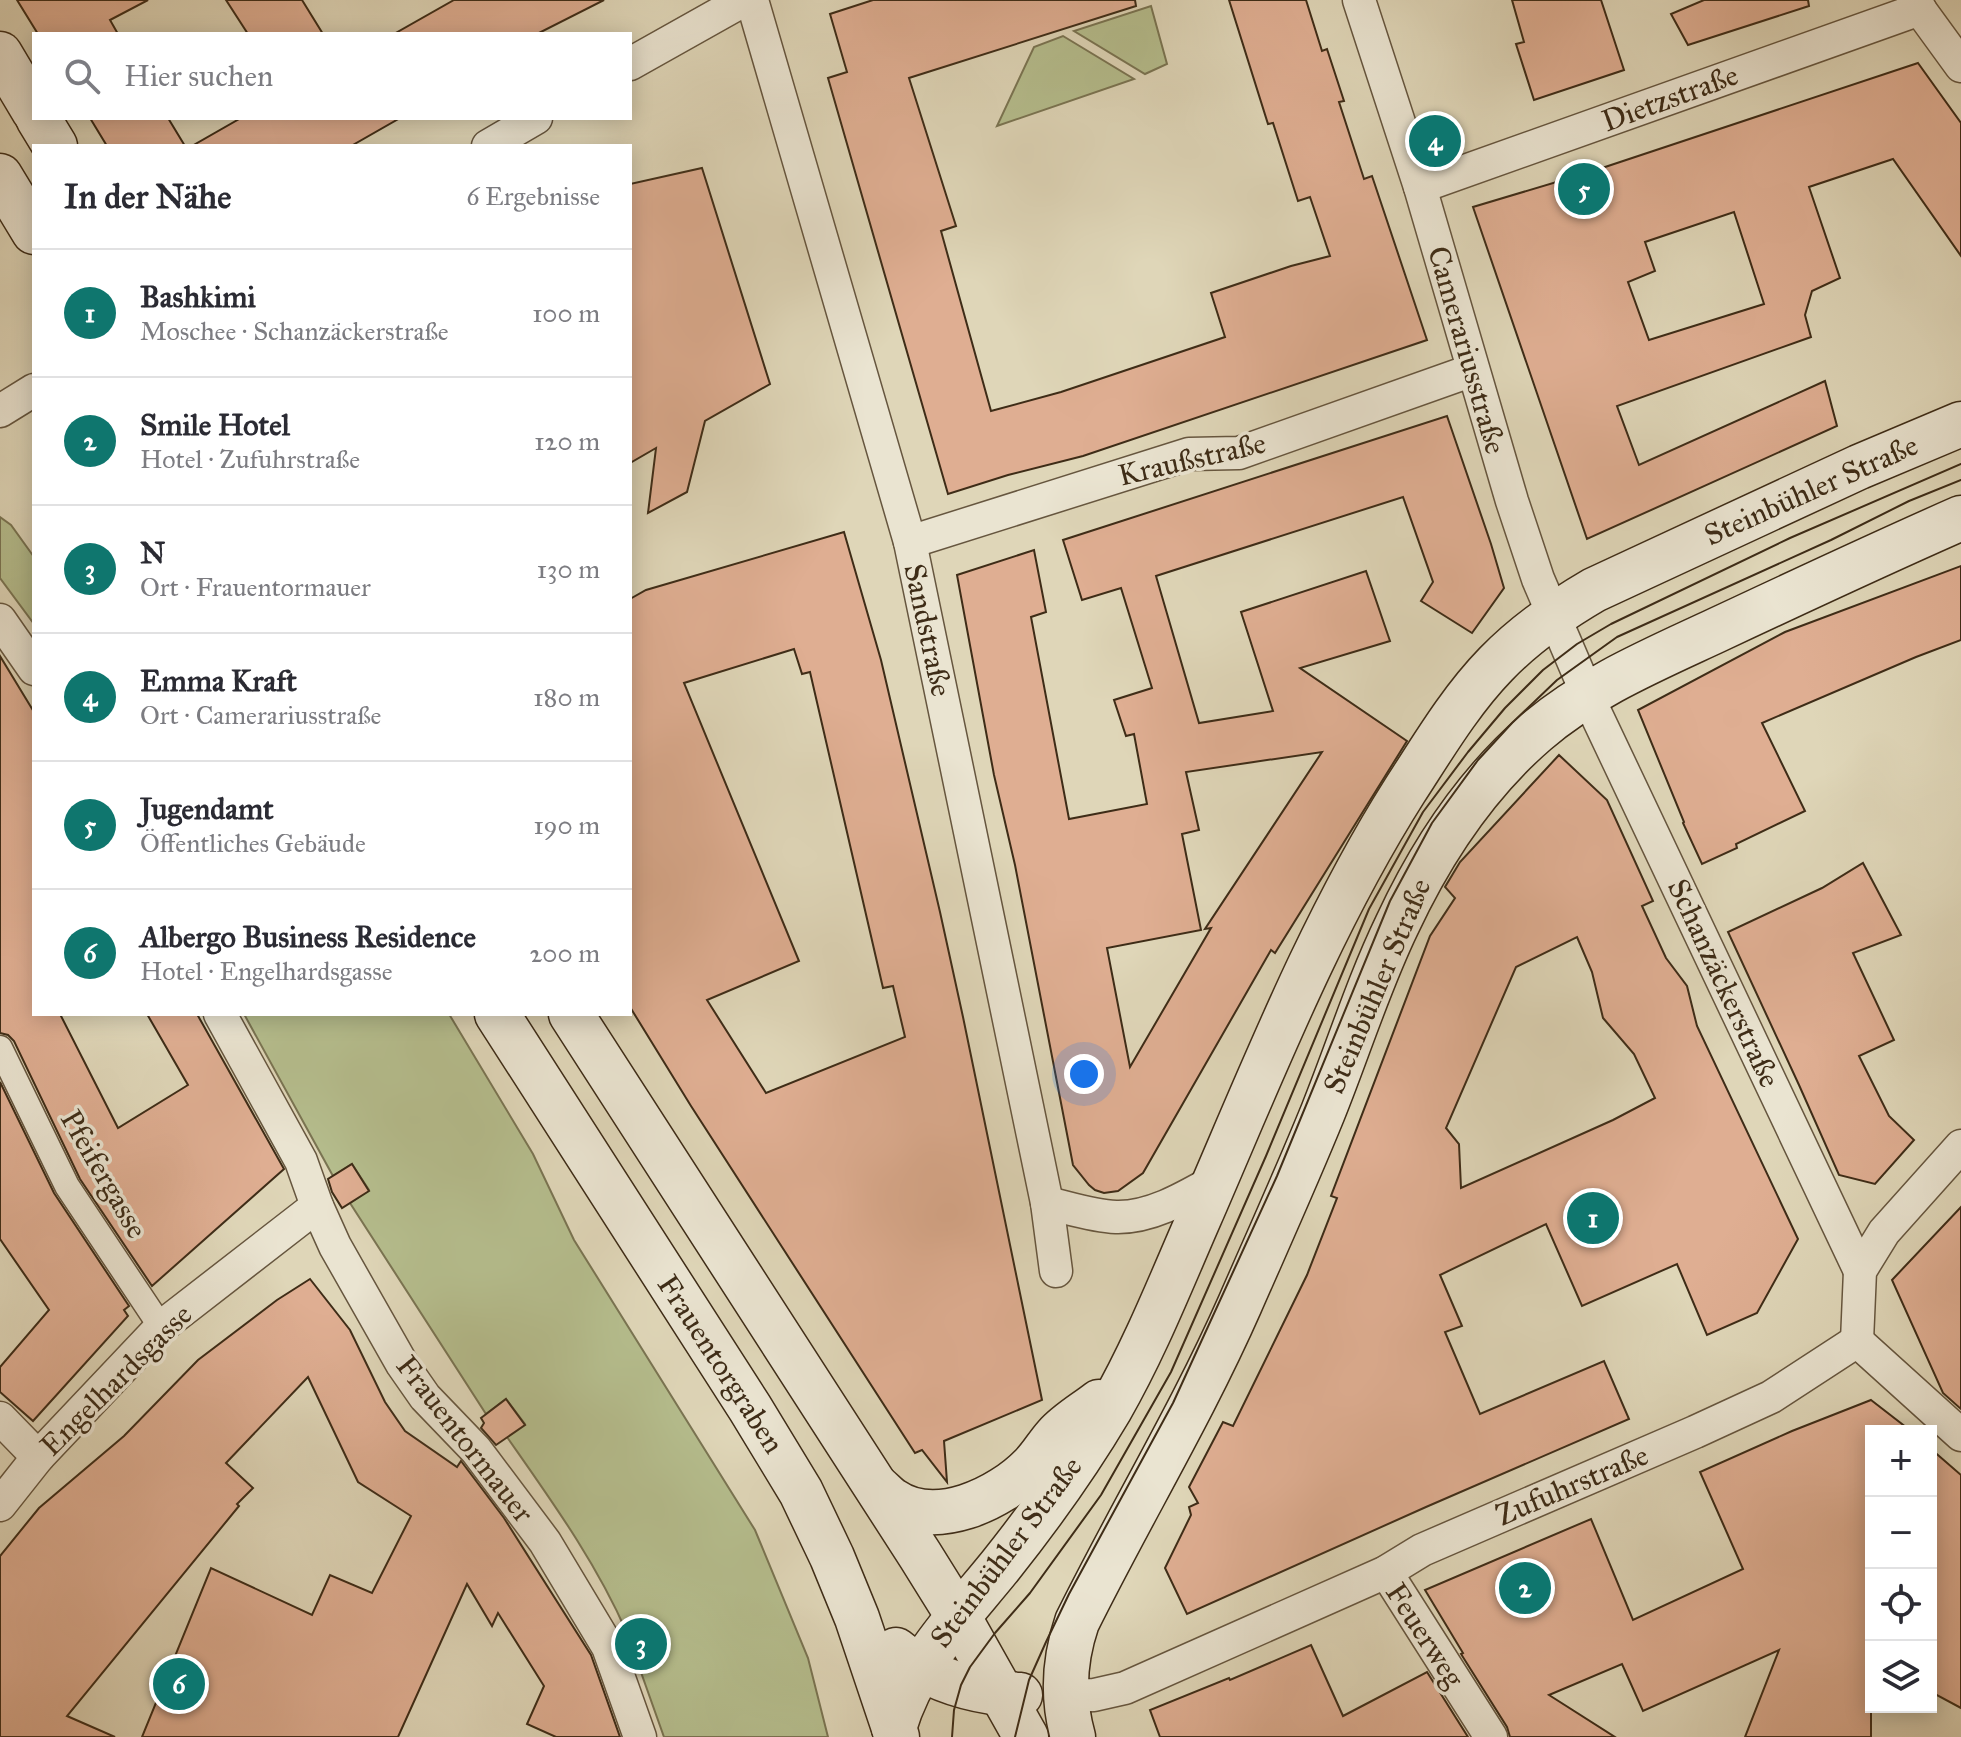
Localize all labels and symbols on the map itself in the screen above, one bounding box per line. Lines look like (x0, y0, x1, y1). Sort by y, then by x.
street label: Dietzstraße (1597, 57, 1743, 139)
pin: 4 (1409, 111, 1461, 171)
pin: 5 (1558, 159, 1610, 219)
street label: Camerariusstraße (1420, 242, 1514, 458)
street label: Kraußstraße (1115, 425, 1269, 493)
street label: Steinbühler Straße (1699, 427, 1923, 553)
street label: Sandstraße (896, 560, 960, 700)
street label: Steinbühler Straße (1316, 873, 1438, 1099)
street label: Schanzäckerstraße (1660, 873, 1788, 1093)
your location (1064, 1054, 1104, 1094)
street label: Pfeifergasse (53, 1103, 155, 1245)
pin: 1 (1567, 1188, 1619, 1248)
street label: Frauentorgraben (650, 1268, 792, 1460)
street label: Engelhardsgasse (33, 1297, 199, 1463)
street label: Frauentormauer (389, 1348, 542, 1530)
street label: Zufuhrstraße (1490, 1437, 1654, 1533)
street label: Steinbühler Straße (922, 1449, 1090, 1655)
pin: 2 (1499, 1558, 1551, 1618)
street label: Feuerweg (1378, 1576, 1473, 1695)
pin: 3 (615, 1614, 667, 1674)
pin: 6 (153, 1654, 205, 1714)

